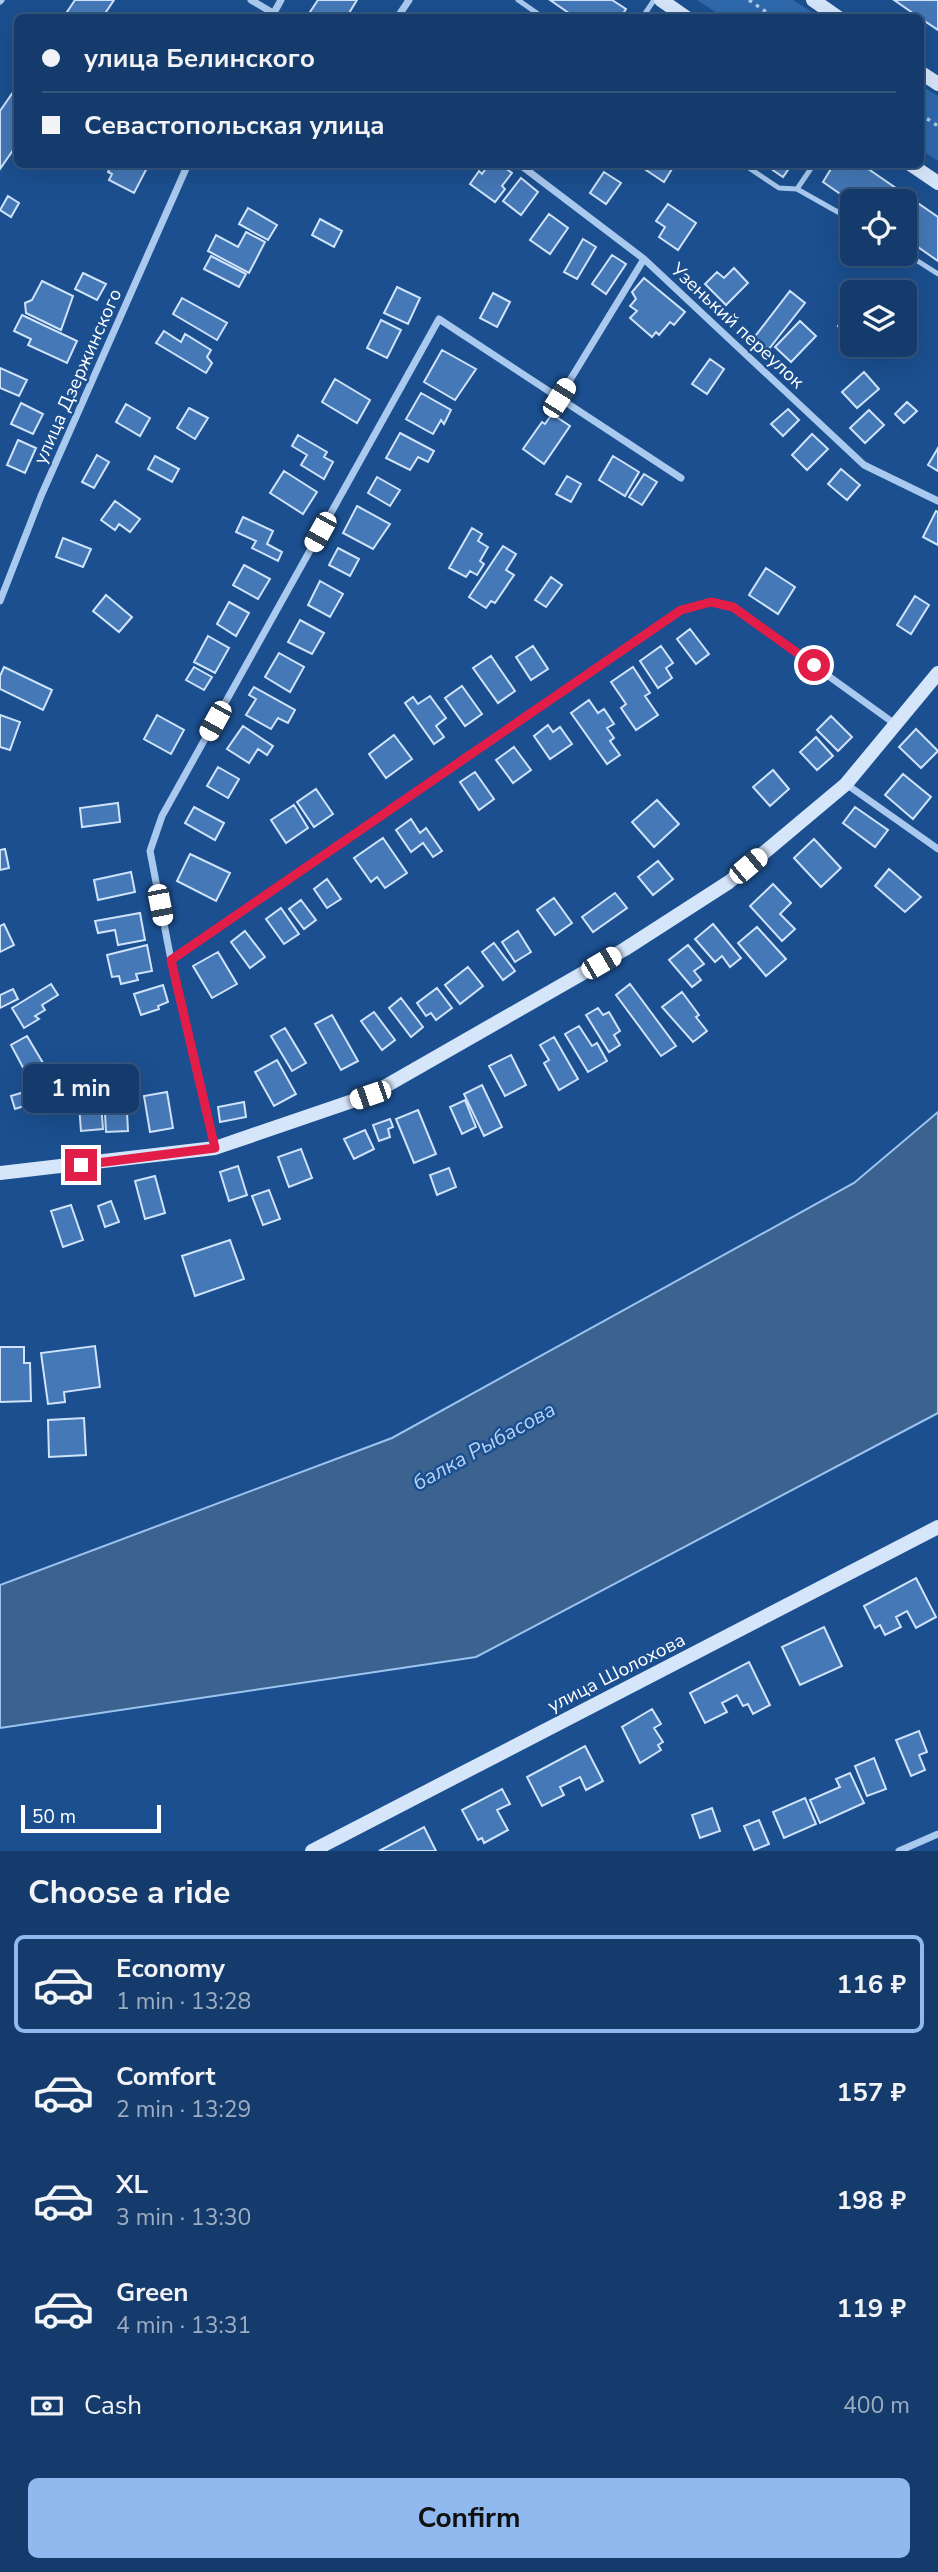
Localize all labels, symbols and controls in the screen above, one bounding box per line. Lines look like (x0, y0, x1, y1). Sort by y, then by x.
text: улица Белинского (84, 41, 315, 76)
text: Севастопольская улица (84, 108, 385, 143)
map controls (840, 189, 917, 357)
button: locate (840, 189, 917, 266)
street label: Узенький переулок (664, 256, 810, 394)
button: layers (840, 280, 917, 357)
street label: улица Дзержинского (27, 285, 128, 468)
car (539, 375, 580, 421)
car (301, 509, 340, 555)
route start (798, 649, 830, 681)
car (196, 698, 235, 744)
car (726, 844, 771, 888)
car (146, 882, 175, 928)
car (578, 943, 625, 983)
callout: 1 min (23, 1064, 139, 1112)
text: 1 min (51, 1073, 111, 1104)
car (347, 1078, 394, 1112)
route end (65, 1149, 97, 1181)
water label: балка Рыбасова (408, 1395, 560, 1497)
street label: улица Шолохова (543, 1627, 690, 1719)
scale bar (21, 1802, 161, 1834)
text: 50 m (32, 1804, 76, 1830)
text: Choose a ride (28, 1871, 230, 1914)
text: Economy (116, 1951, 225, 1986)
icon: car (32, 1953, 95, 2016)
text: 116 ₽ (837, 1967, 906, 2002)
text: 1 min · 13:28 (116, 1986, 251, 2017)
text: Comfort (116, 2059, 216, 2094)
icon: car (32, 2061, 95, 2124)
text: 157 ₽ (837, 2075, 906, 2110)
text: 2 min · 13:29 (116, 2094, 251, 2125)
text: XL (116, 2167, 148, 2202)
icon: car (32, 2169, 95, 2232)
text: 198 ₽ (837, 2183, 906, 2218)
text: 3 min · 13:30 (116, 2202, 251, 2233)
text: Green (116, 2275, 189, 2310)
icon: car (32, 2277, 95, 2340)
text: 119 ₽ (837, 2291, 906, 2326)
text: 4 min · 13:31 (116, 2310, 251, 2341)
icon: cash (28, 2387, 66, 2425)
text: Cash (84, 2388, 142, 2423)
text: 400 m (843, 2390, 910, 2421)
button: Confirm (28, 2478, 910, 2558)

